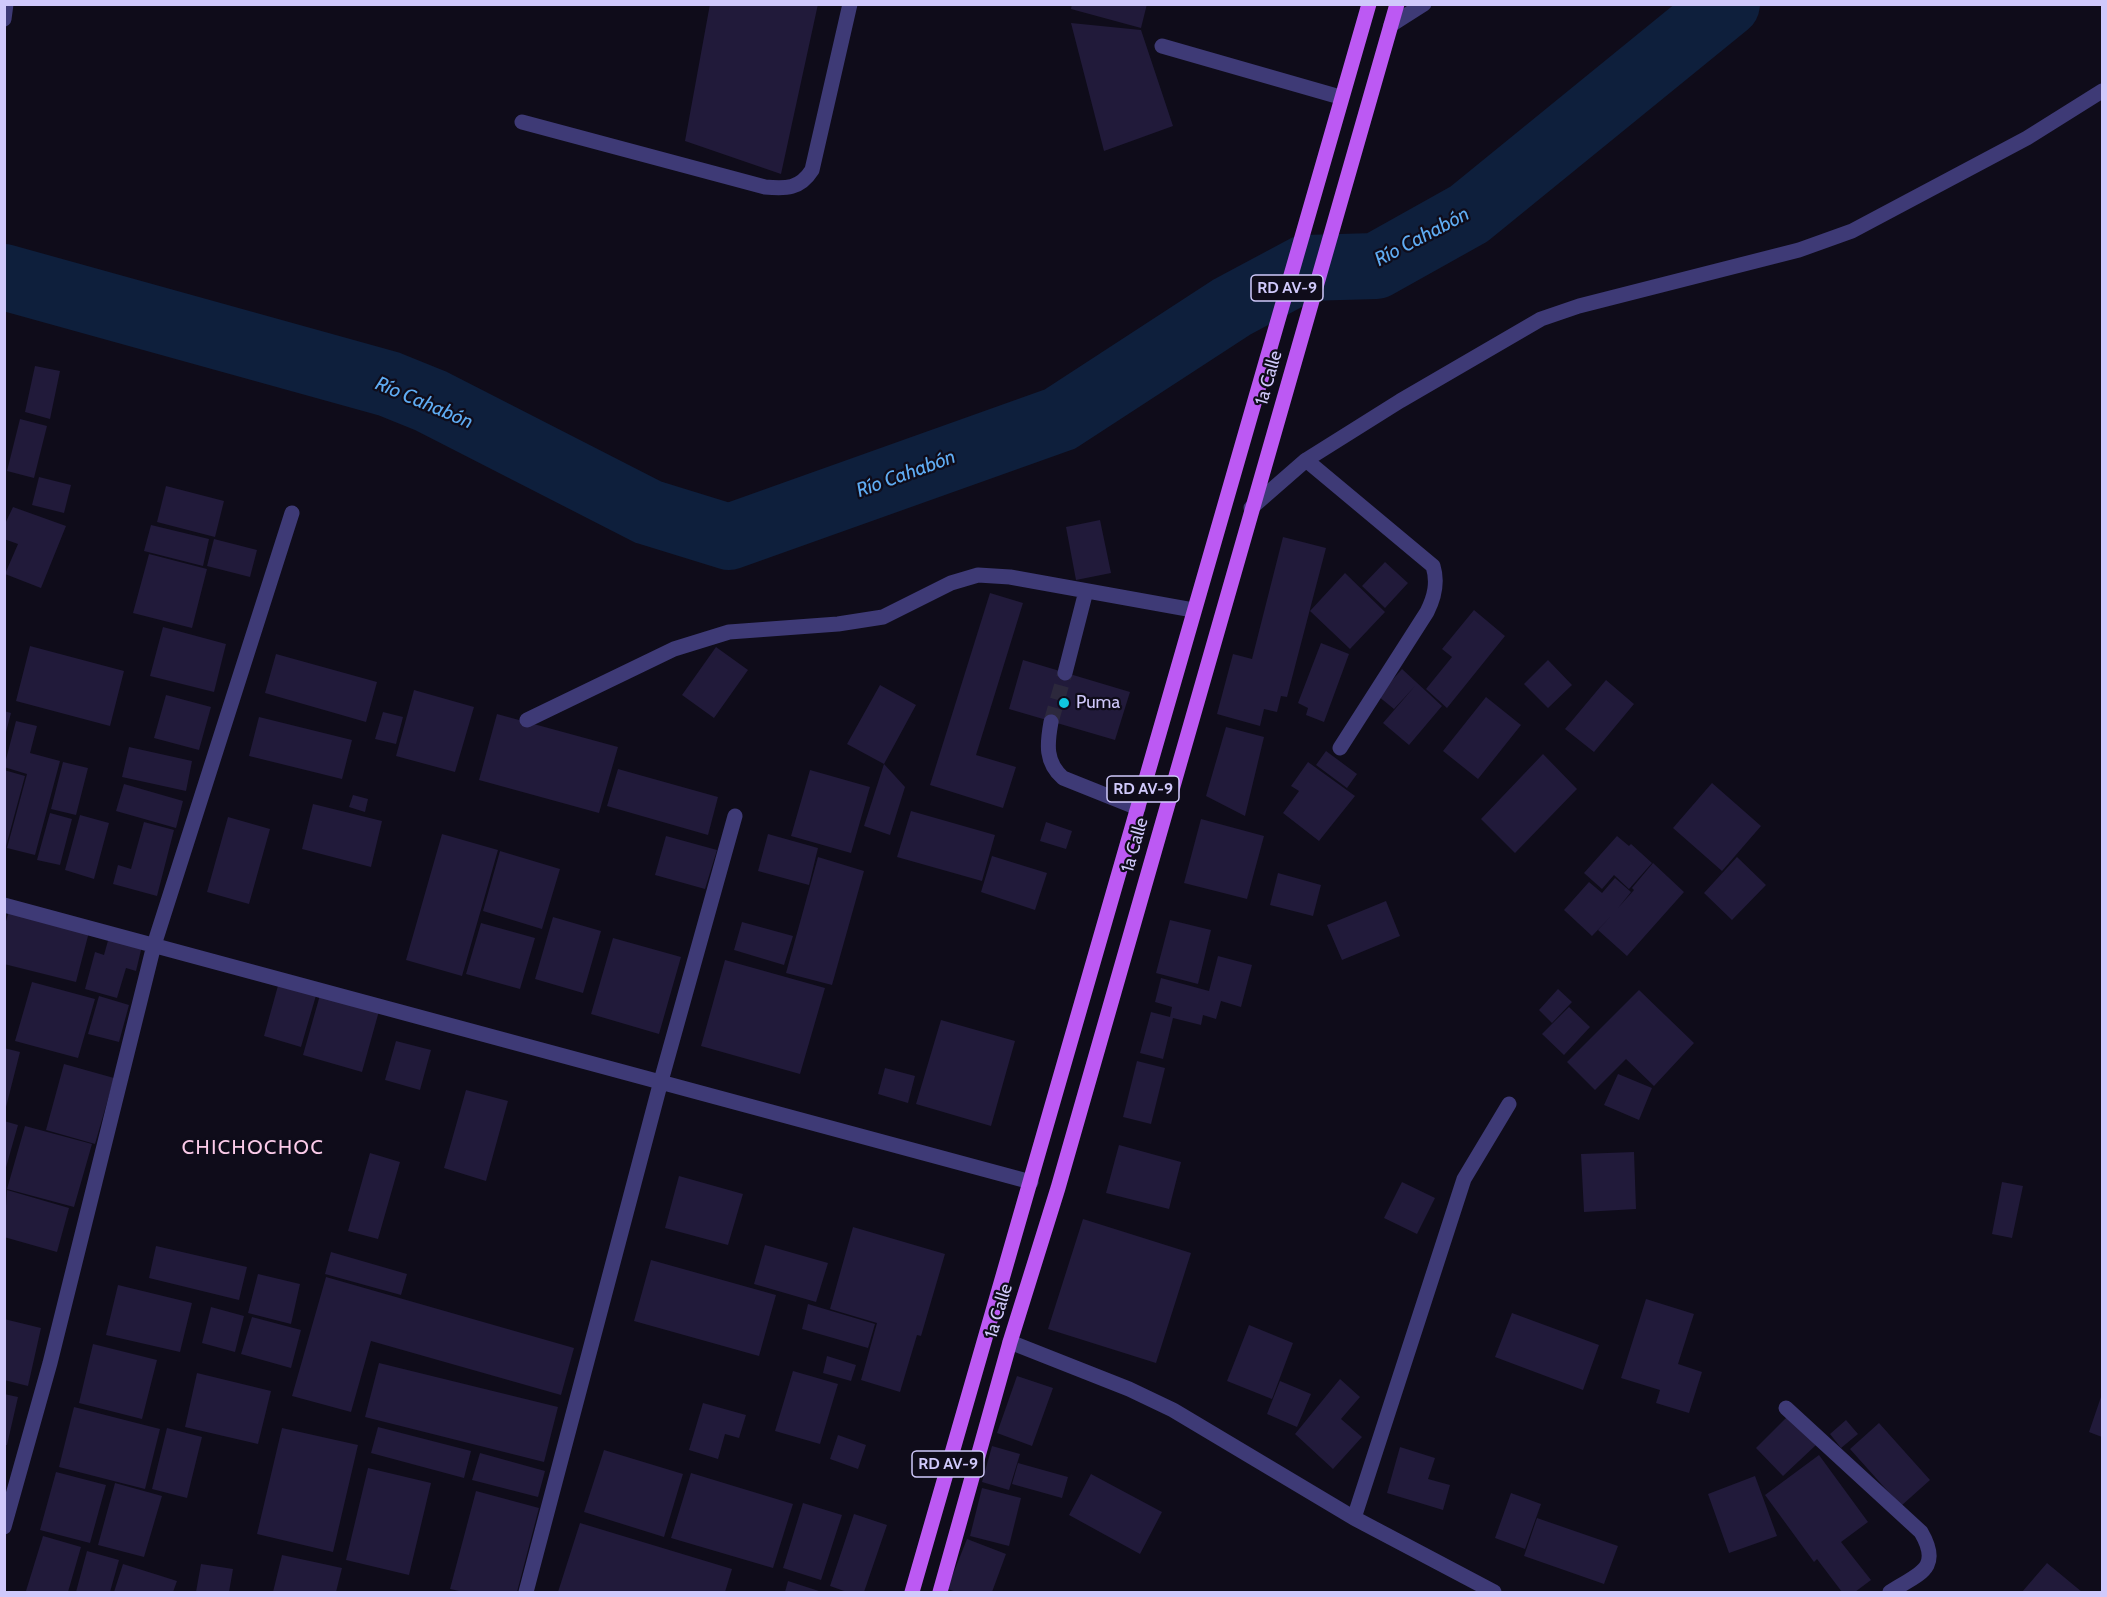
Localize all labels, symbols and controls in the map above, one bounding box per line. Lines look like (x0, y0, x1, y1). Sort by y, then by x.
water label: Río Cahabón (1371, 202, 1473, 272)
road number: RD AV-9 (1251, 275, 1323, 301)
street label: 1a Calle (1251, 348, 1287, 408)
water label: Río Cahabón (372, 372, 476, 434)
water label: Río Cahabón (853, 445, 959, 503)
place label: Puma (1076, 692, 1120, 714)
marker: Puma (1057, 696, 1071, 710)
road number: RD AV-9 (1107, 776, 1179, 802)
street label: 1a Calle (1117, 815, 1153, 875)
district label: CHICHOCHOC (182, 1136, 324, 1160)
street label: 1a Calle (980, 1281, 1018, 1341)
road number: RD AV-9 (912, 1451, 984, 1477)

